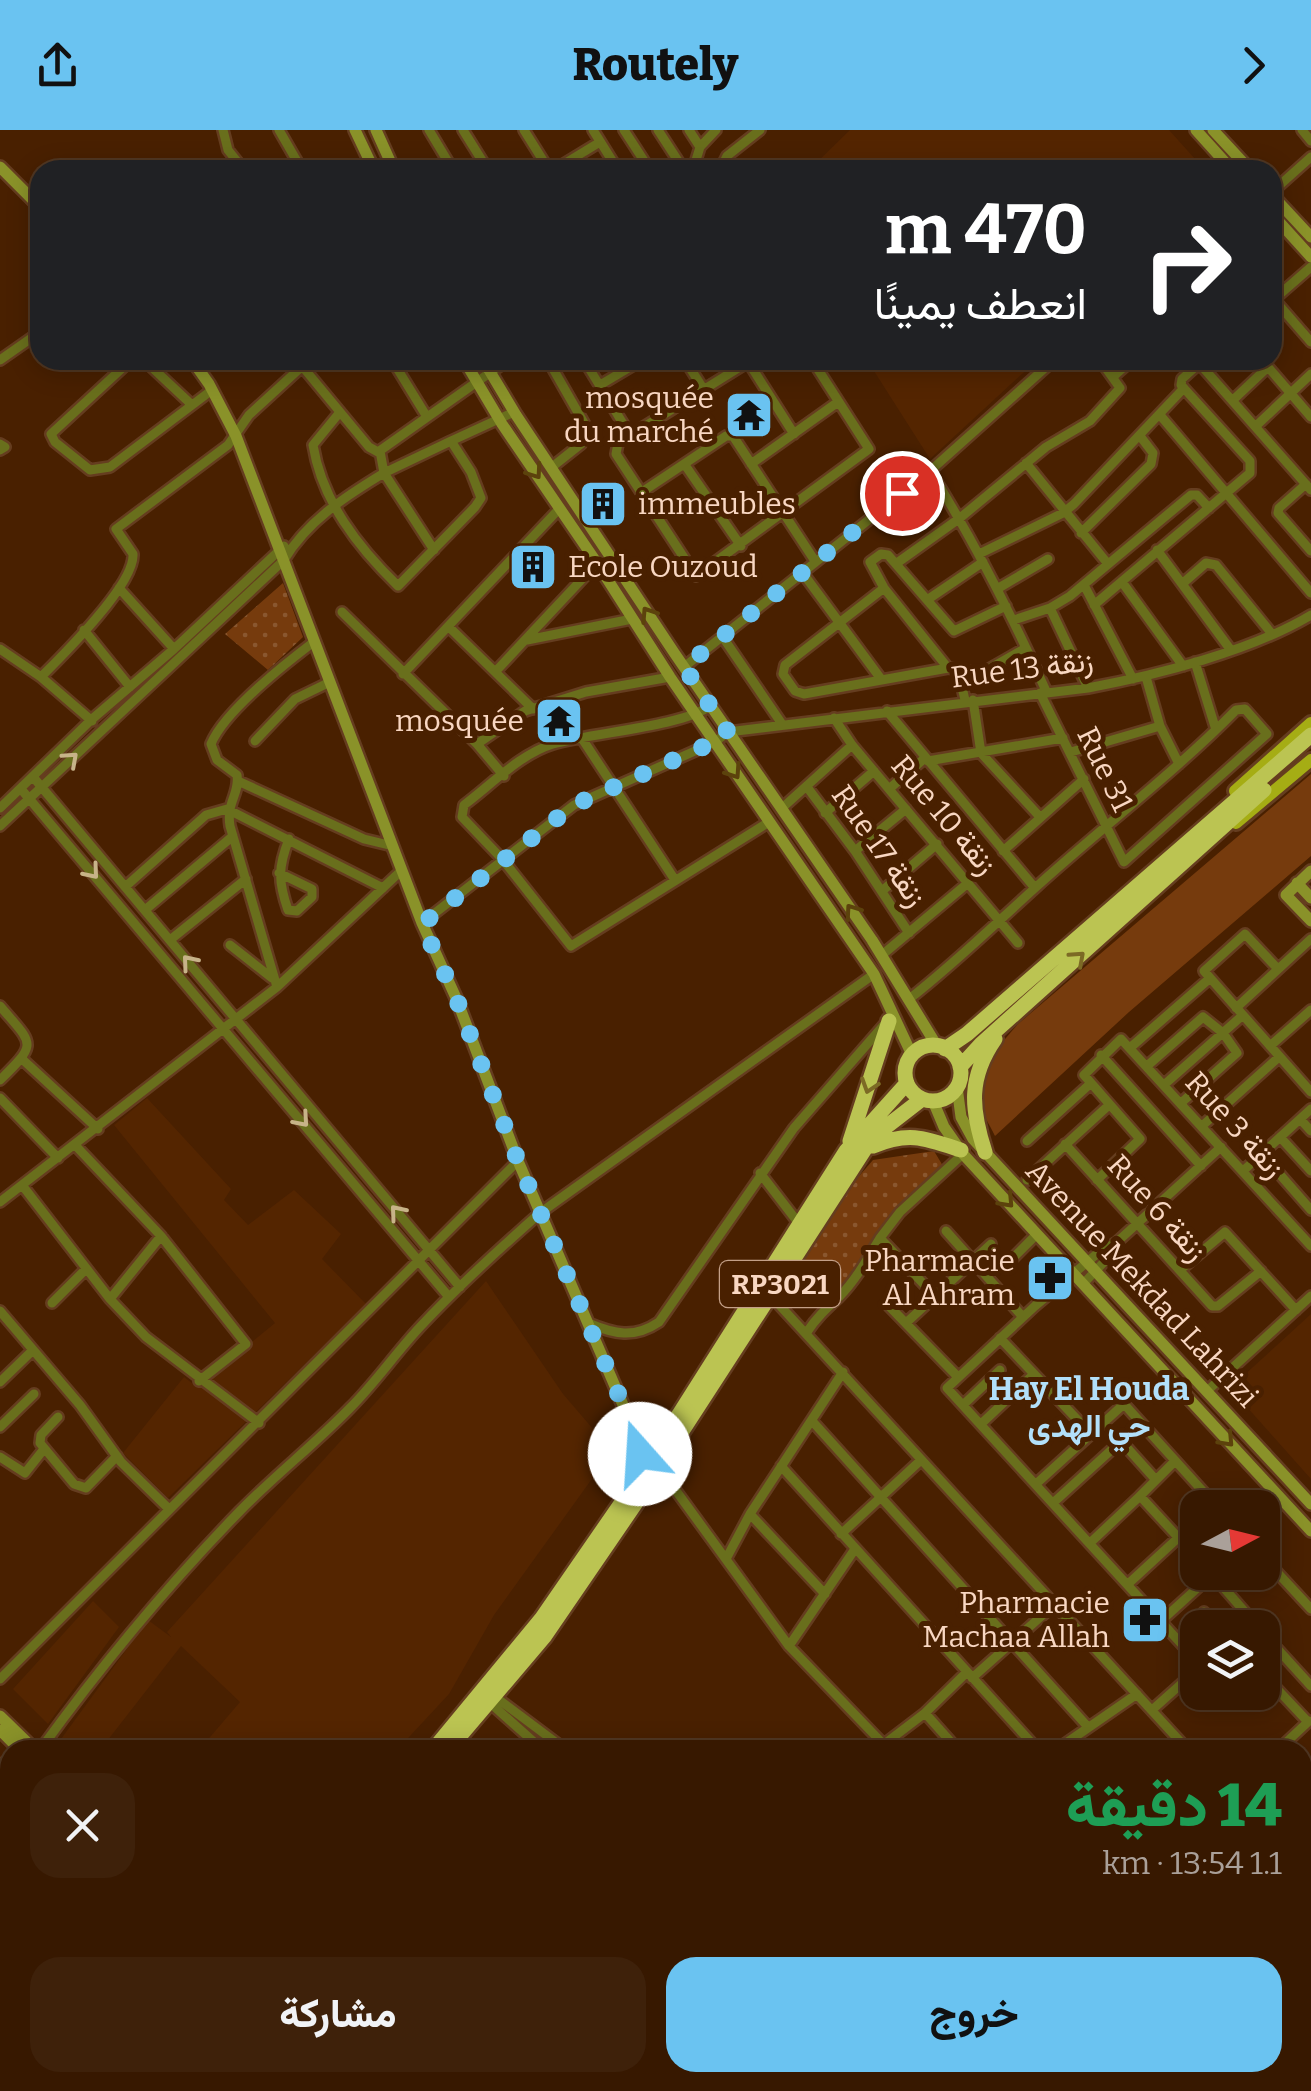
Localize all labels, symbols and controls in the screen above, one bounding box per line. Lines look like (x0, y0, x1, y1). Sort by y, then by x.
icon: share (30, 38, 85, 93)
text: Routely (573, 38, 738, 92)
icon: forward (1226, 38, 1281, 93)
text: 470 m (885, 188, 1087, 272)
icon: right (1122, 200, 1252, 330)
text: انعطف يمينًا (874, 277, 1087, 331)
place label: mosquée du marché (564, 380, 714, 450)
temple icon: mosquée du marché (723, 389, 775, 441)
pin (860, 451, 945, 536)
one-way arrow (523, 460, 541, 479)
icon: arrive (875, 466, 930, 521)
building icon: immeubles (577, 478, 629, 530)
place label: immeubles (638, 486, 796, 522)
building icon: Ecole Ouzoud (507, 541, 559, 593)
place label: Ecole Ouzoud (568, 549, 758, 585)
one-way arrow (642, 606, 661, 624)
street label: Rue 13 زنقة (949, 642, 1095, 696)
temple icon: mosquée (533, 695, 585, 747)
place label: mosquée (395, 703, 524, 739)
street label: Rue 31 (1069, 721, 1141, 817)
street label: Rue 10 زنقة (884, 748, 1004, 882)
one-way arrow (59, 752, 78, 770)
one-way arrow (722, 760, 740, 779)
street label: Rue 17 زنقة (824, 778, 934, 914)
one-way arrow (80, 861, 98, 879)
one-way arrow (846, 903, 864, 922)
one-way arrow (1066, 952, 1085, 970)
one-way arrow (183, 956, 201, 974)
street label: Rue 3 زنقة (1178, 1064, 1292, 1186)
one-way arrow (860, 1077, 880, 1094)
one-way arrow (291, 1108, 309, 1127)
street label: Rue 6 زنقة (1100, 1147, 1214, 1269)
street label: Avenue Mekdad Lahrizi (1018, 1153, 1266, 1415)
one-way arrow (995, 1189, 1013, 1208)
one-way arrow (391, 1205, 409, 1223)
place label: Pharmacie Al Ahram (864, 1243, 1015, 1313)
pharmacy icon: Pharmacie Al Ahram (1024, 1252, 1076, 1304)
road number: RP3021 (720, 1261, 840, 1307)
district label: Hay El Houda حي الهدى (988, 1370, 1190, 1453)
position arrow (588, 1402, 692, 1506)
one-way arrow (1215, 1428, 1233, 1447)
north arrow (1180, 1490, 1280, 1590)
map controls (1180, 1490, 1280, 1710)
place label: Pharmacie Machaa Allah (922, 1585, 1110, 1655)
pharmacy icon: Pharmacie Machaa Allah (1119, 1594, 1171, 1646)
button: layers (1180, 1610, 1280, 1710)
text: 14 دقيقة (1066, 1770, 1282, 1842)
button: close (30, 1773, 135, 1878)
text: 1.1 km · 13:54 (1102, 1844, 1282, 1882)
button: مشاركة (30, 1957, 646, 2072)
button: خروج (666, 1957, 1282, 2072)

